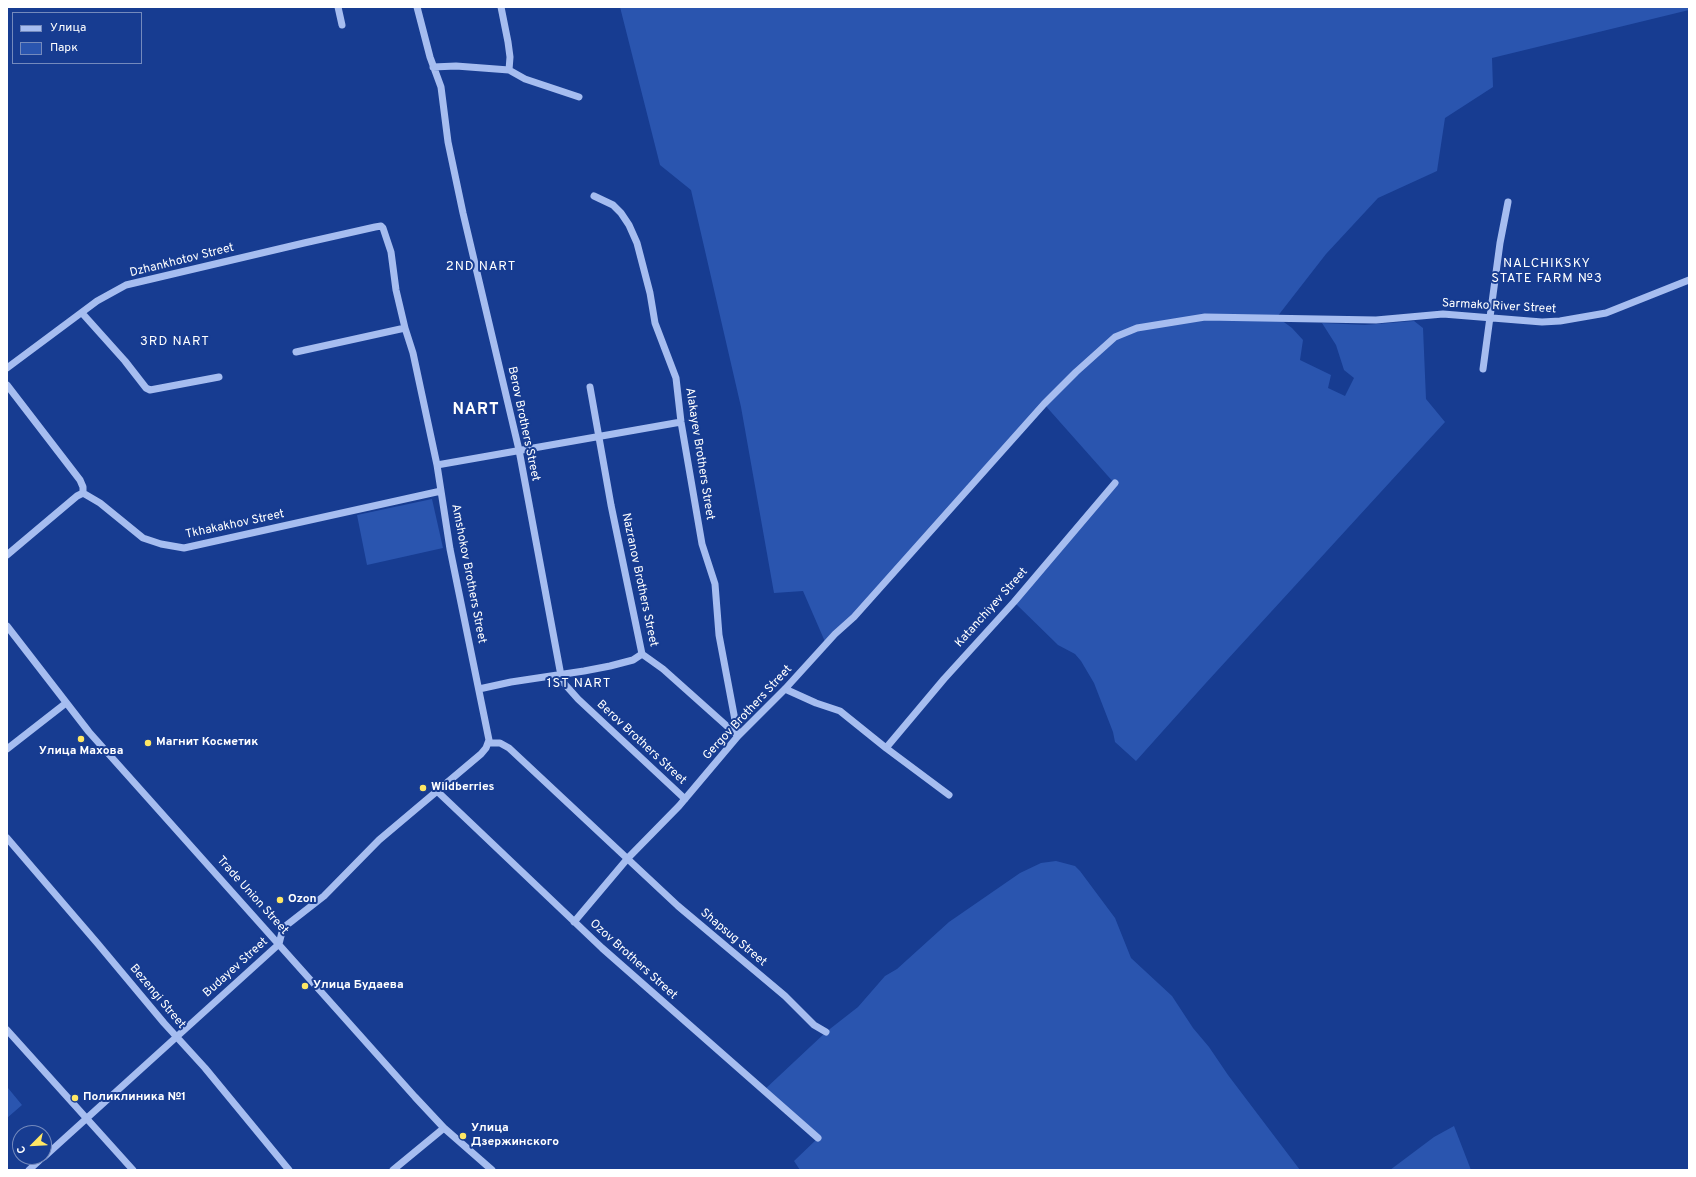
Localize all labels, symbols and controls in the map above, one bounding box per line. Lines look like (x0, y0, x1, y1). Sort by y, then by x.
legend (12, 12, 142, 64)
text: Улица (50, 20, 86, 36)
text: Парк (50, 40, 78, 56)
street label: Dzhankhotov Street (128, 241, 236, 281)
district label: NALCHIKSKY STATE FARM №3 (1491, 256, 1603, 287)
district label: 2ND NART (446, 259, 516, 275)
street label: Sarmako River Street (1441, 297, 1557, 317)
district label: 3RD NART (140, 334, 210, 350)
street label: Berov Brothers Street (504, 365, 542, 483)
street label: Alakayev Brothers Street (681, 387, 717, 521)
district label: NART (452, 401, 500, 421)
street label: Amshokov Brothers Street (447, 503, 489, 645)
street label: Tkhakakhov Street (184, 507, 286, 543)
street label: Nazranov Brothers Street (618, 512, 660, 648)
street label: Katanchiyev Street (953, 565, 1031, 651)
street label: Gergov Brothers Street (700, 663, 796, 763)
district label: 1ST NART (547, 676, 611, 692)
street label: Berov Brothers Street (593, 698, 689, 788)
marker: Улица Махова (76, 734, 86, 744)
place label: Магнит Косметик (156, 736, 258, 750)
marker: Магнит Косметик (143, 738, 153, 748)
place label: Улица Махова (39, 745, 123, 759)
place label: Wildberries (431, 781, 494, 795)
marker: Wildberries (418, 783, 428, 793)
street label: Trade Union Street (213, 854, 291, 938)
place label: Ozon (288, 893, 317, 907)
marker: Ozon (275, 895, 285, 905)
street label: Shapsug Street (697, 906, 769, 970)
street label: Ozov Brothers Street (586, 917, 680, 1003)
street label: Budayev Street (201, 935, 271, 1001)
street label: Bezengi Street (126, 962, 188, 1032)
place label: Улица Будаева (313, 979, 404, 993)
marker: Улица Будаева (300, 981, 310, 991)
place label: Поликлиника №1 (83, 1091, 186, 1105)
marker: Поликлиника №1 (70, 1093, 80, 1103)
place label: Улица Дзержинского (471, 1122, 559, 1150)
north arrow (12, 1125, 52, 1165)
marker: Улица Дзержинского (458, 1131, 468, 1141)
text: С (14, 1143, 30, 1156)

